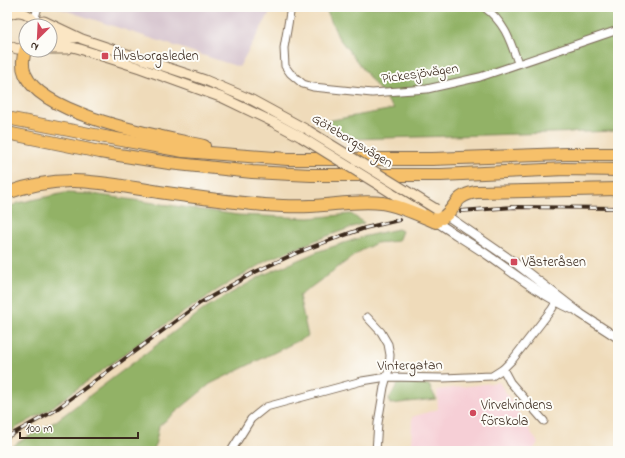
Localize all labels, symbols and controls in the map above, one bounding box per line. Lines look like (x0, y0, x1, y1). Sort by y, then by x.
north arrow (18, 18, 58, 58)
text: N (28, 37, 41, 55)
place label: Älvsborgsleden (113, 46, 199, 68)
marker: Älvsborgsleden (100, 51, 110, 61)
street label: Pickesjövägen (380, 58, 460, 91)
street label: Göteborgsvägen (307, 108, 397, 174)
place label: Västeråsen (521, 252, 586, 273)
marker: Västeråsen (509, 257, 519, 267)
street label: Vintergatan (376, 355, 443, 378)
place label: Virvelvindens förskola (480, 395, 553, 432)
marker: Virvelvindens förskola (468, 408, 478, 418)
scale bar (20, 414, 138, 440)
text: 100 m (26, 420, 53, 438)

